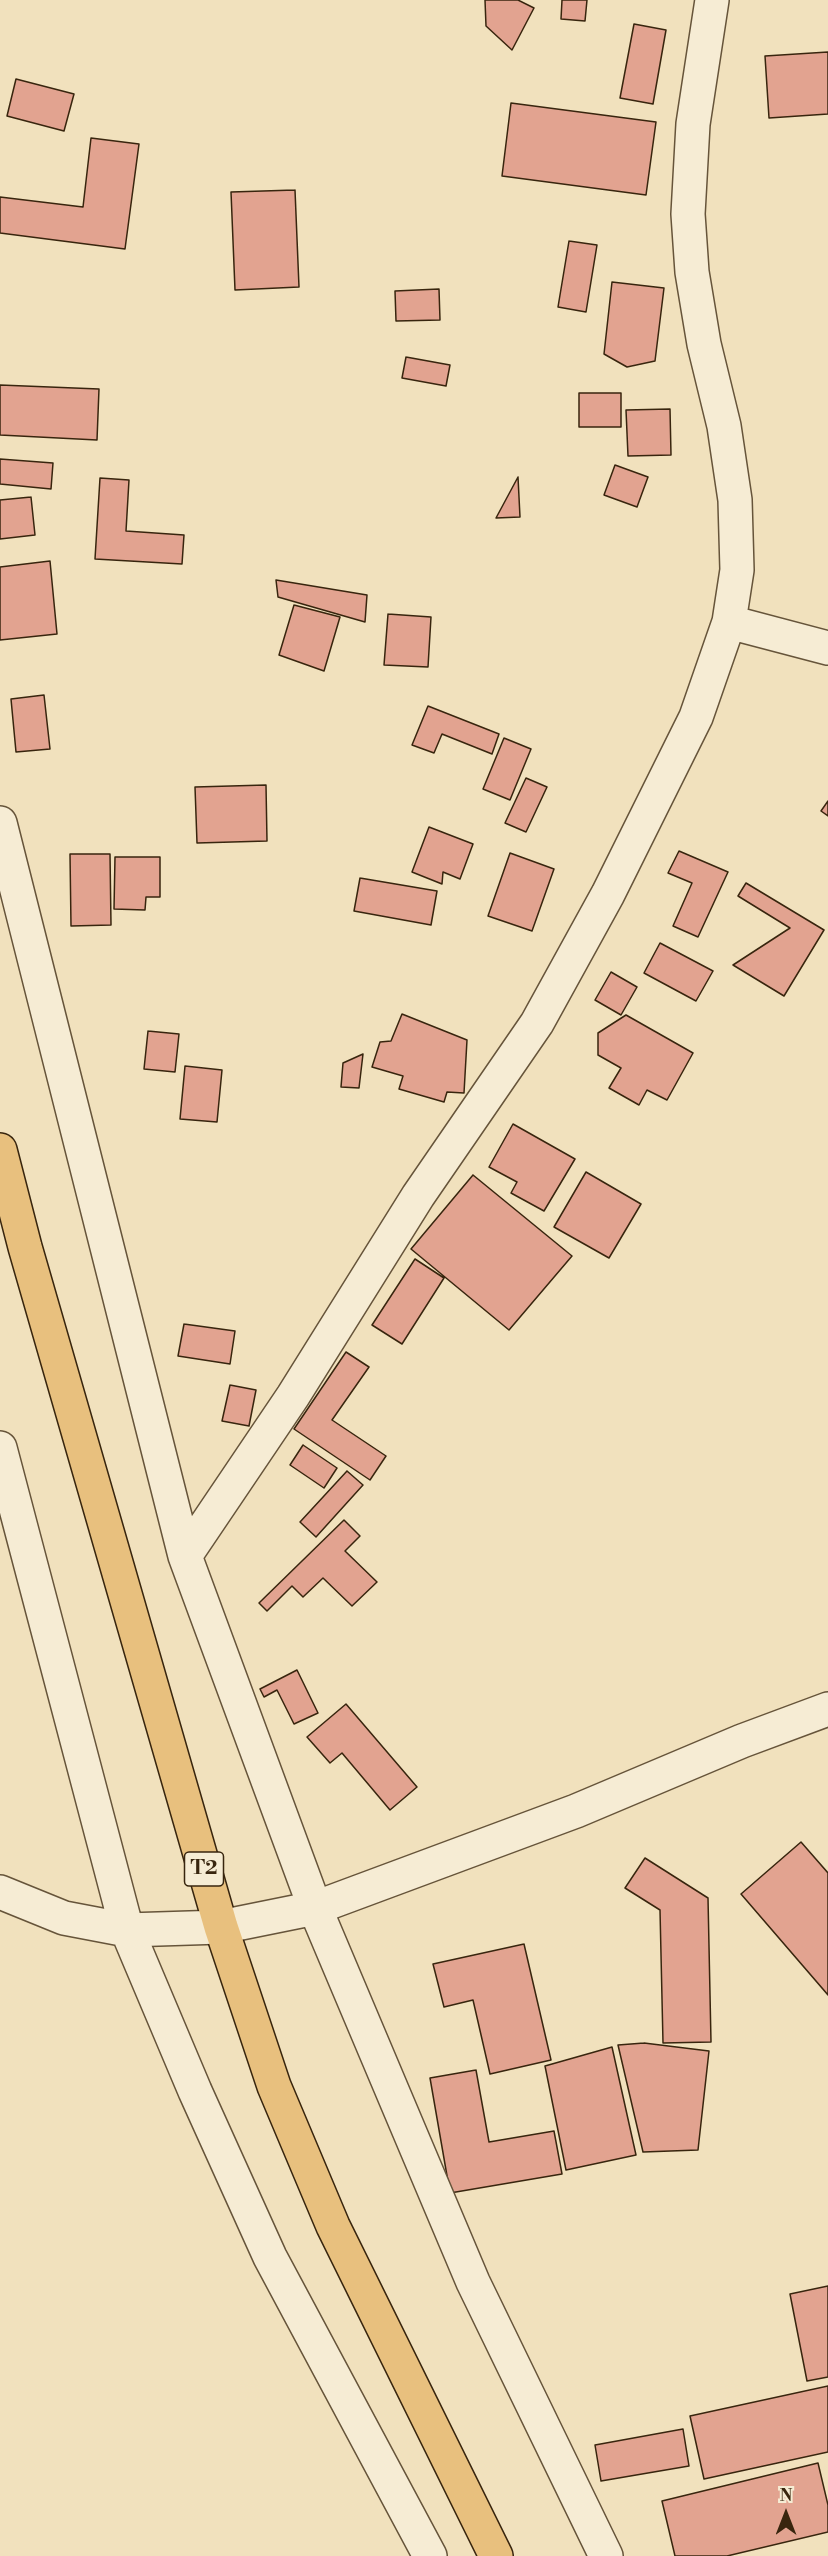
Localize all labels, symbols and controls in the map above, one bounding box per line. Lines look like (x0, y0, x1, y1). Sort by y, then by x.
road number: T2 (184, 1852, 224, 1886)
north arrow (756, 2484, 816, 2544)
text: N (780, 2486, 792, 2506)

